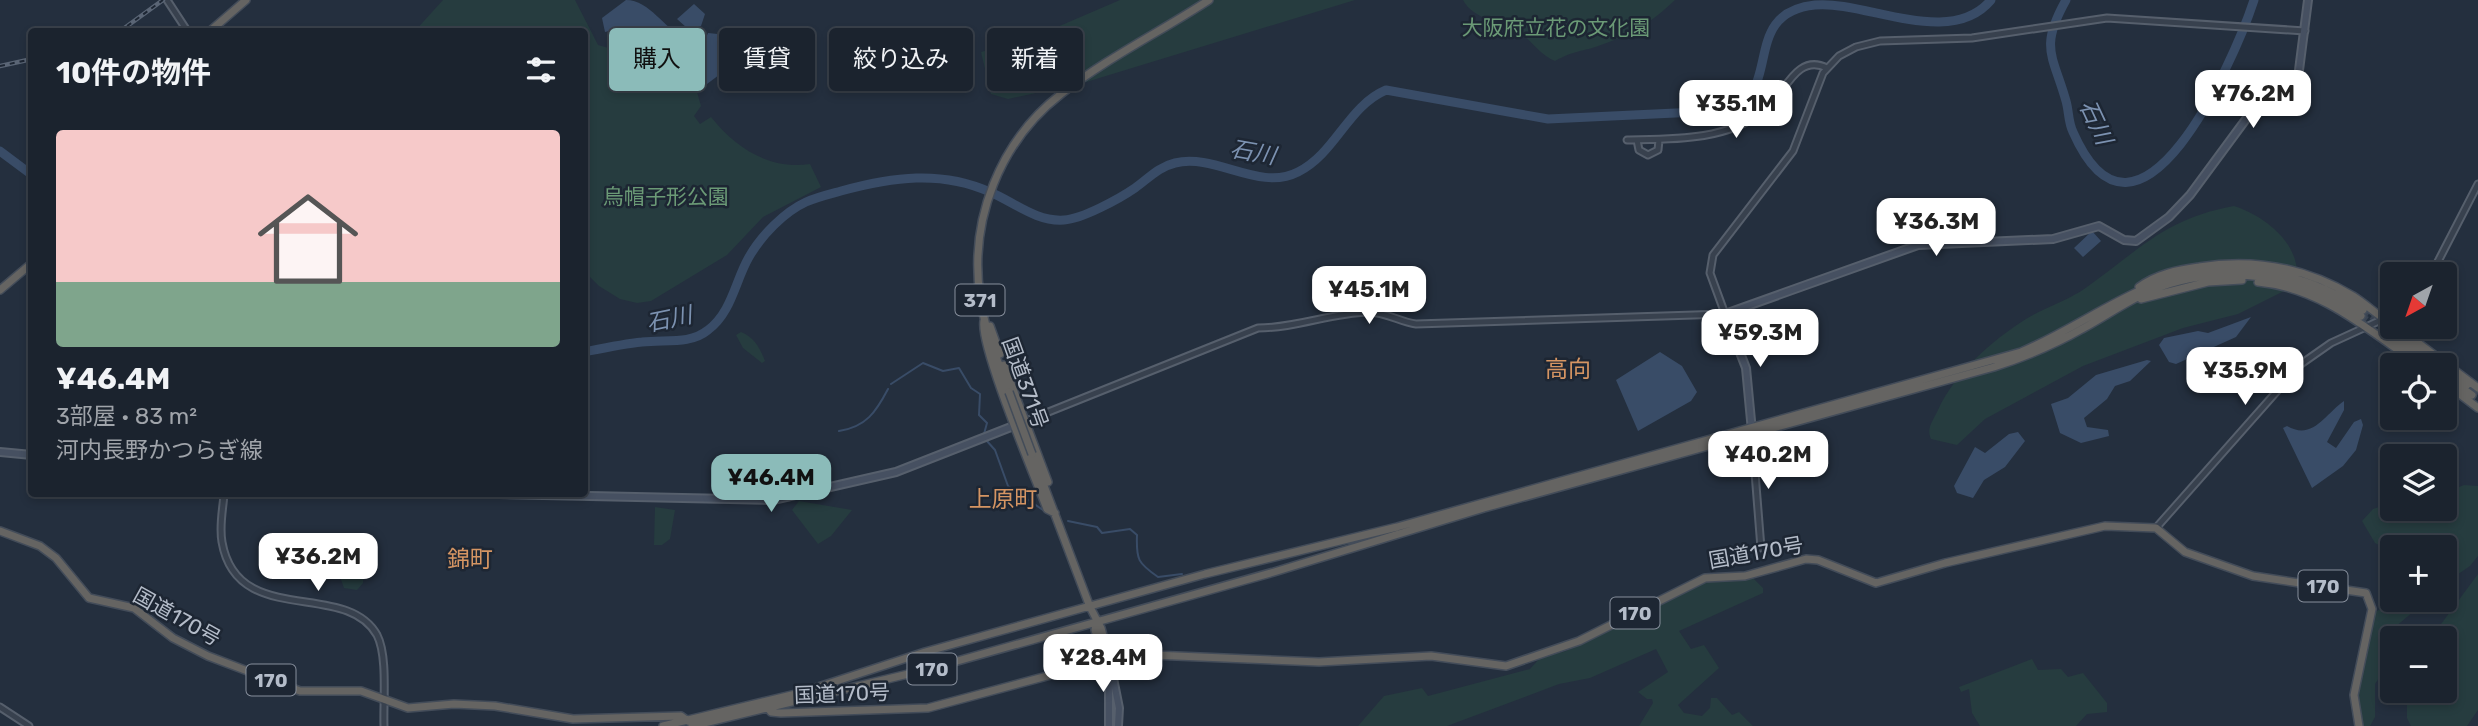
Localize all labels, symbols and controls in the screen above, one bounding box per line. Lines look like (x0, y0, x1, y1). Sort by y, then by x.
park label: 大阪府立花の文化園 (1462, 15, 1651, 40)
chip: 購入 (609, 28, 705, 91)
chip: 賃貸 (719, 28, 815, 91)
chip: 絞り込み (829, 28, 973, 91)
chip: 新着 (987, 28, 1083, 91)
icon: filters (522, 51, 560, 89)
text: 10件の物件 (56, 55, 211, 91)
pin: ¥76.2M (2196, 71, 2310, 130)
text: ¥76.2M (2211, 79, 2295, 107)
pin: ¥35.1M (1679, 80, 1793, 140)
text: ¥35.1M (1695, 89, 1777, 117)
water label: 石川 (2074, 95, 2120, 151)
water label: 石川 (1228, 134, 1281, 170)
icon: home (245, 176, 371, 302)
park label: 烏帽子形公園 (603, 184, 729, 209)
pin: ¥36.3M (1879, 198, 1993, 258)
text: ¥36.3M (1893, 207, 1979, 235)
north arrow (2380, 262, 2457, 340)
map controls (2380, 262, 2457, 703)
pin: ¥45.1M (1312, 266, 1426, 326)
text: ¥45.1M (1328, 275, 1410, 303)
road number: 371 (956, 284, 1004, 316)
water label: 石川 (644, 300, 697, 337)
pin: ¥59.3M (1703, 310, 1817, 369)
text: ¥59.3M (1717, 318, 1803, 346)
street label: 国道371号 (997, 334, 1054, 432)
pin: ¥35.9M (2188, 348, 2302, 407)
button: locate (2380, 353, 2457, 430)
district label: 高向 (1545, 355, 1591, 383)
text: ¥35.9M (2202, 356, 2288, 384)
text: ¥46.4M (56, 361, 170, 397)
text: 3部屋 · 83 m² (56, 402, 197, 430)
pin: ¥40.2M (1711, 432, 1825, 491)
text: 河内長野かつらぎ線 (56, 436, 263, 464)
text: ¥40.2M (1724, 440, 1812, 468)
button: layers (2380, 444, 2457, 521)
pin: ¥46.4M (714, 454, 828, 514)
text: ¥46.4M (727, 463, 815, 491)
district label: 上原町 (969, 485, 1038, 513)
street label: 国道170号 (1706, 532, 1805, 573)
pin: ¥36.2M (261, 534, 375, 593)
button: + (2380, 535, 2457, 612)
text: ¥36.2M (275, 542, 361, 570)
district label: 錦町 (447, 545, 493, 573)
road number: 170 (2298, 570, 2348, 601)
street label: 国道170号 (129, 582, 225, 651)
road number: 170 (1610, 598, 1660, 628)
button: − (2380, 626, 2457, 703)
pin: ¥28.4M (1046, 634, 1160, 694)
text: ¥28.4M (1059, 643, 1147, 671)
road number: 170 (908, 654, 956, 684)
road number: 170 (246, 664, 296, 695)
street label: 国道170号 (794, 679, 890, 708)

